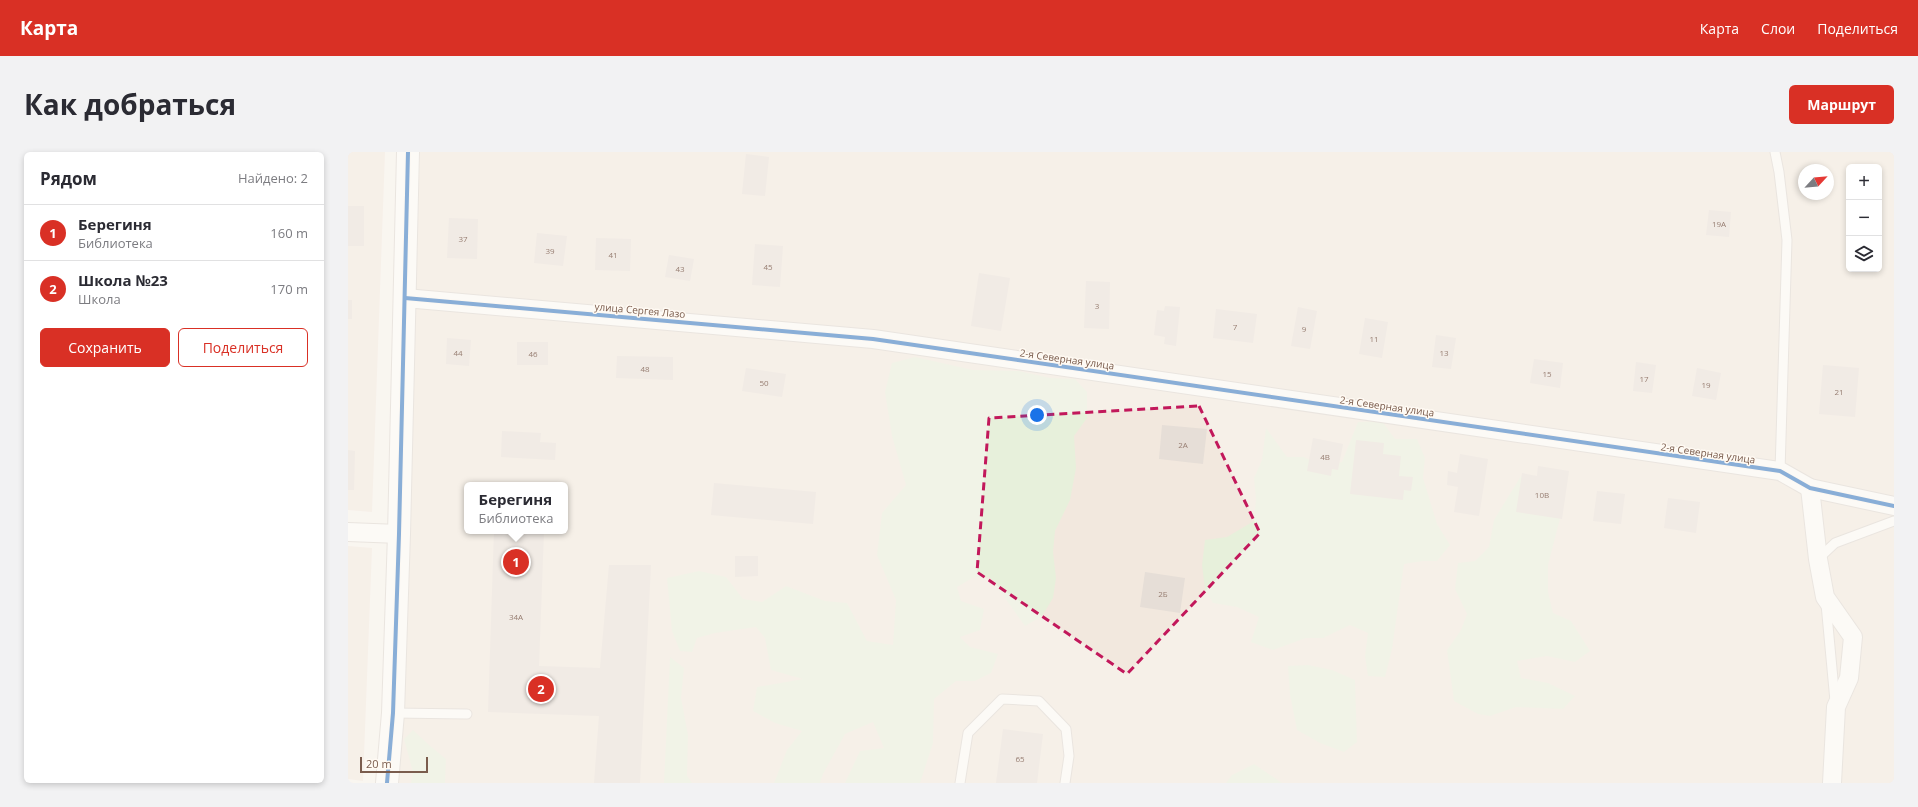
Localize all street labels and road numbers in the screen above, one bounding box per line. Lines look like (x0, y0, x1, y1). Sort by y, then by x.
street label: улица Сергея Лазо (594, 299, 686, 321)
street label: 2-я Северная улица (1019, 345, 1115, 373)
street label: 2-я Северная улица (1339, 392, 1435, 420)
street label: 2-я Северная улица (1660, 439, 1756, 467)

